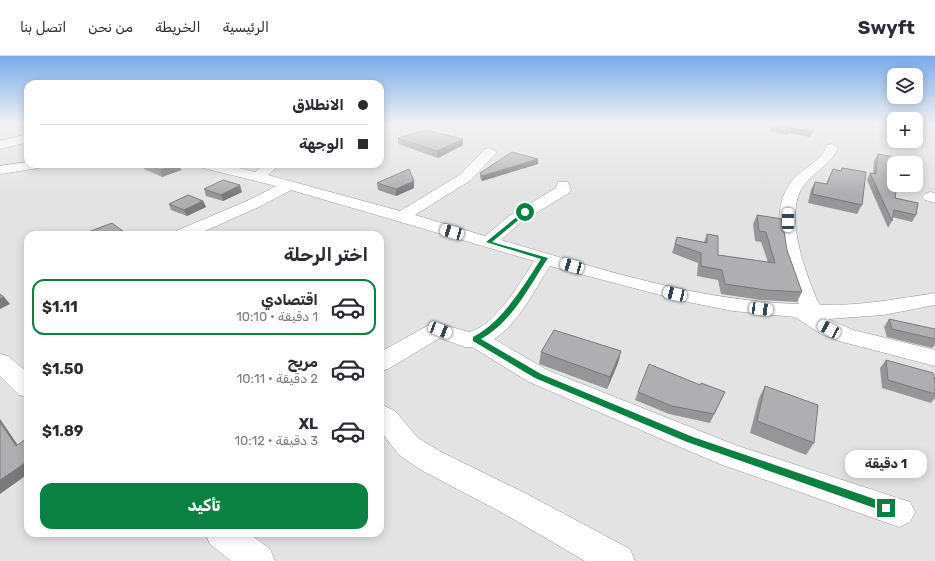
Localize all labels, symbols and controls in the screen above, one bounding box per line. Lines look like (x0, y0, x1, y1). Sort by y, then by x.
text: Swyft (858, 16, 915, 39)
text: اتصل بنا (20, 19, 66, 36)
text: من نحن (88, 19, 133, 36)
text: الخريطة (155, 19, 200, 36)
text: الرئيسية (222, 19, 269, 36)
map controls (887, 68, 923, 192)
button: layers (887, 68, 923, 104)
text: الانطلاق (292, 96, 344, 114)
button: + (887, 112, 923, 148)
text: الوجهة (299, 135, 344, 153)
button: − (887, 156, 923, 192)
route start (516, 203, 534, 221)
car (782, 208, 794, 232)
car (439, 223, 465, 241)
text: اختر الرحلة (284, 244, 368, 266)
car (559, 257, 585, 275)
car (662, 285, 688, 303)
icon: car (330, 289, 366, 325)
text: اقتصادي (261, 291, 318, 309)
text: $1.11 (42, 298, 78, 316)
car (748, 302, 774, 316)
text: 1 دقيقة · 10:10 (236, 309, 318, 324)
car (816, 318, 842, 340)
car (427, 320, 453, 340)
icon: car (330, 351, 366, 387)
text: مريح (287, 353, 318, 371)
text: $1.50 (42, 360, 84, 378)
text: 2 دقيقة · 10:11 (237, 371, 318, 386)
icon: car (330, 413, 366, 449)
text: XL (299, 415, 318, 433)
text: $1.89 (42, 422, 83, 440)
text: 3 دقيقة · 10:12 (235, 433, 318, 448)
callout: 1 دقيقة (845, 450, 927, 478)
text: 1 دقيقة (865, 456, 907, 471)
button: تأكيد (40, 483, 368, 529)
route end (877, 499, 895, 517)

